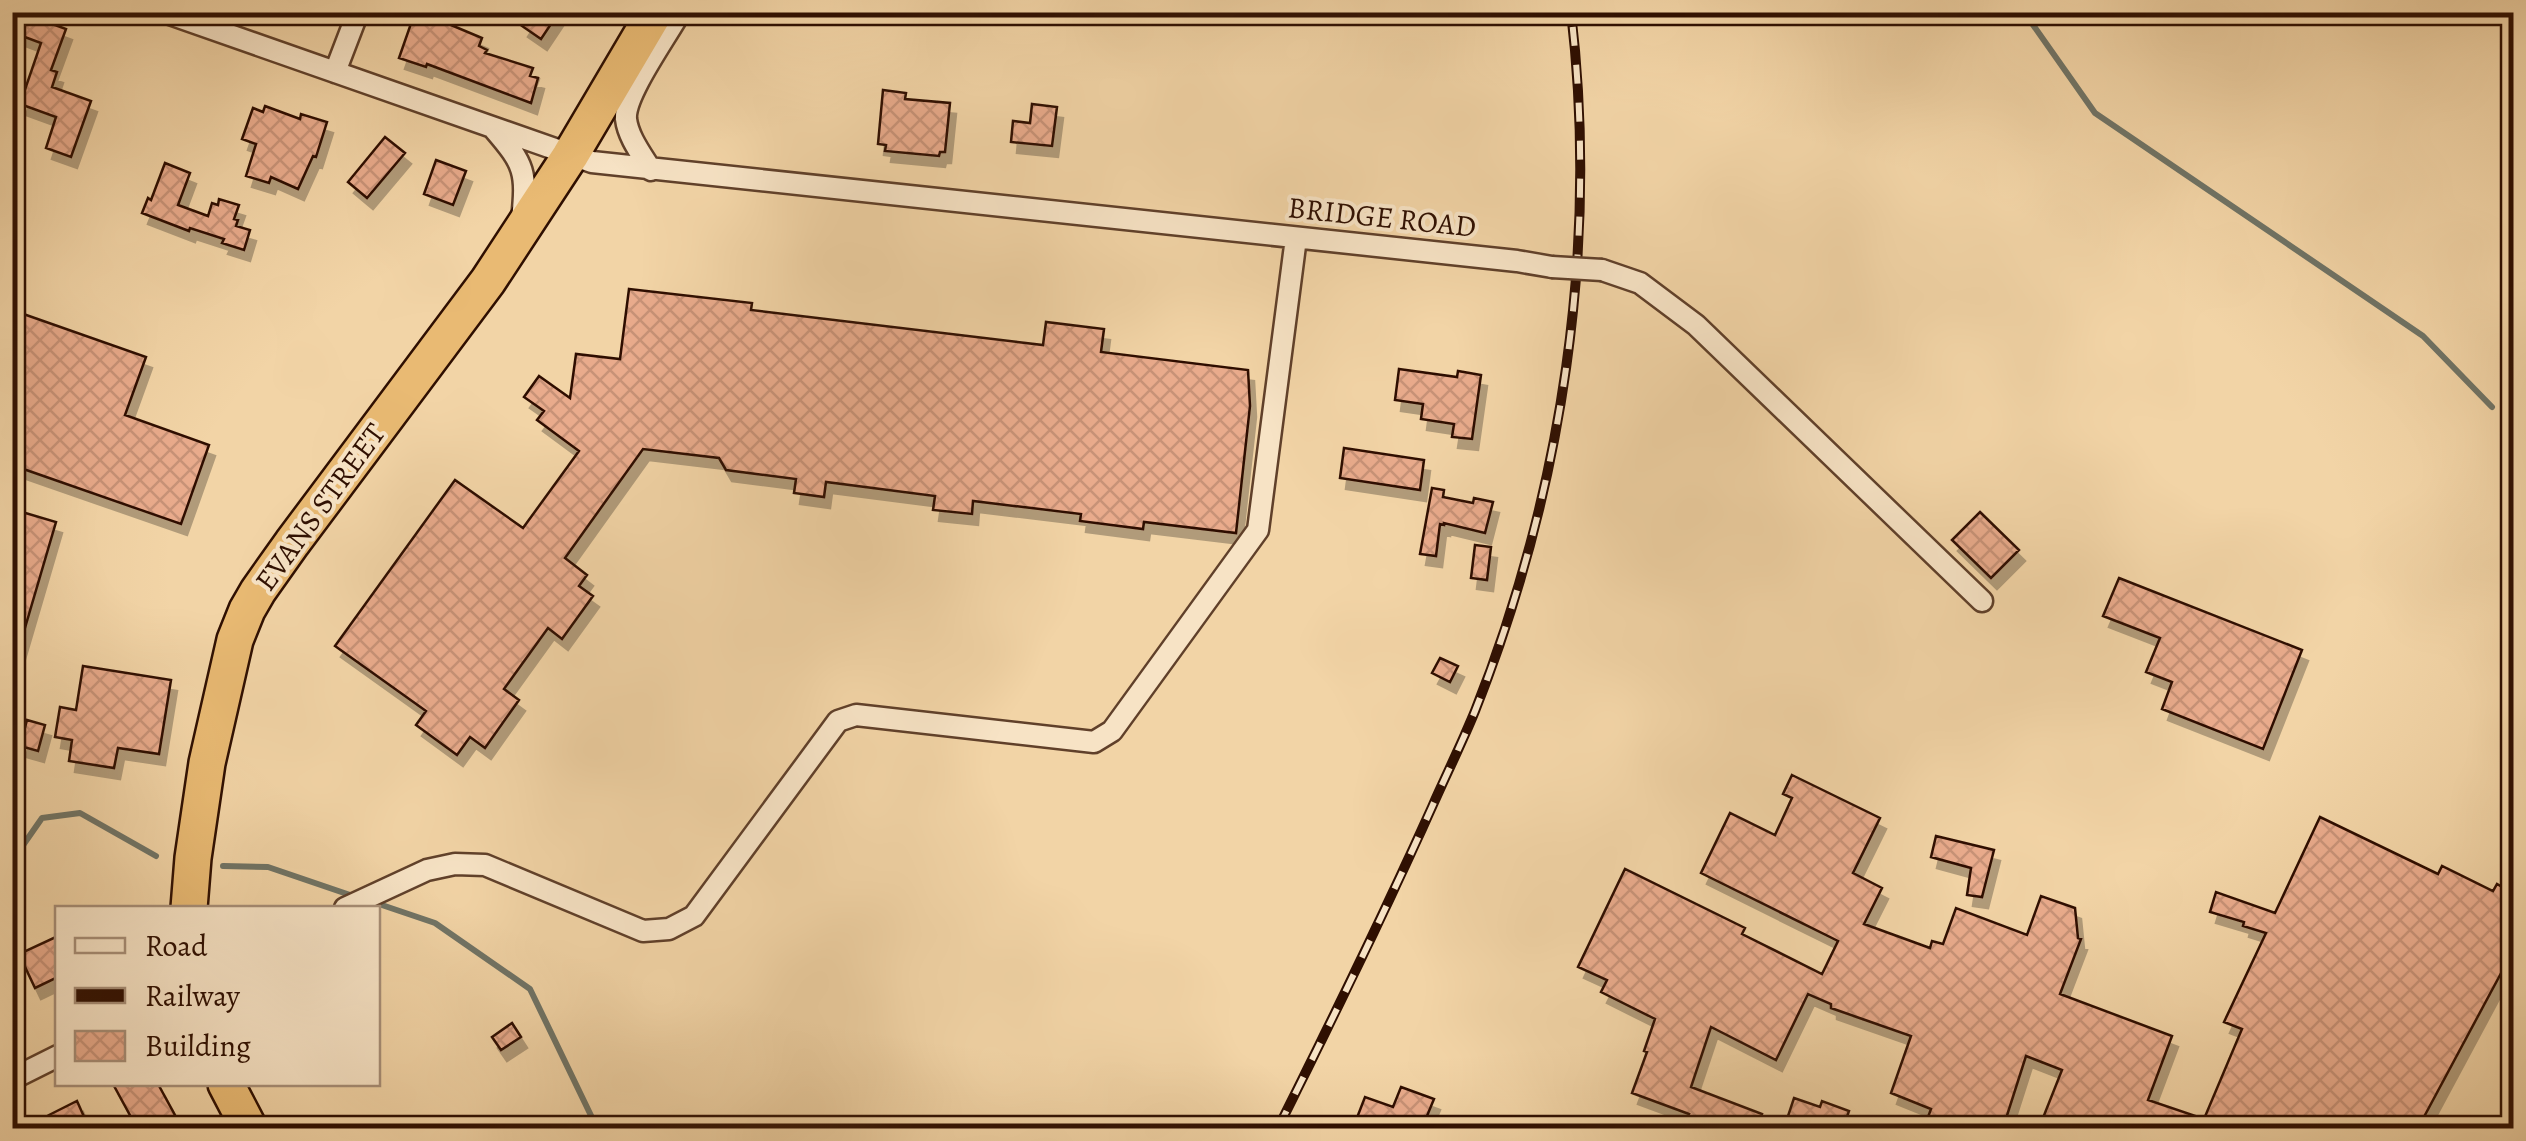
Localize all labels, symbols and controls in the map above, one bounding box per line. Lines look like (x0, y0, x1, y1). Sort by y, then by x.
street label: BRIDGE ROAD (1286, 187, 1478, 247)
street label: EVANS STREET (246, 415, 395, 599)
legend (55, 906, 380, 1086)
text: Road (145, 926, 208, 966)
text: Railway (145, 976, 241, 1016)
text: Building (145, 1026, 251, 1066)

